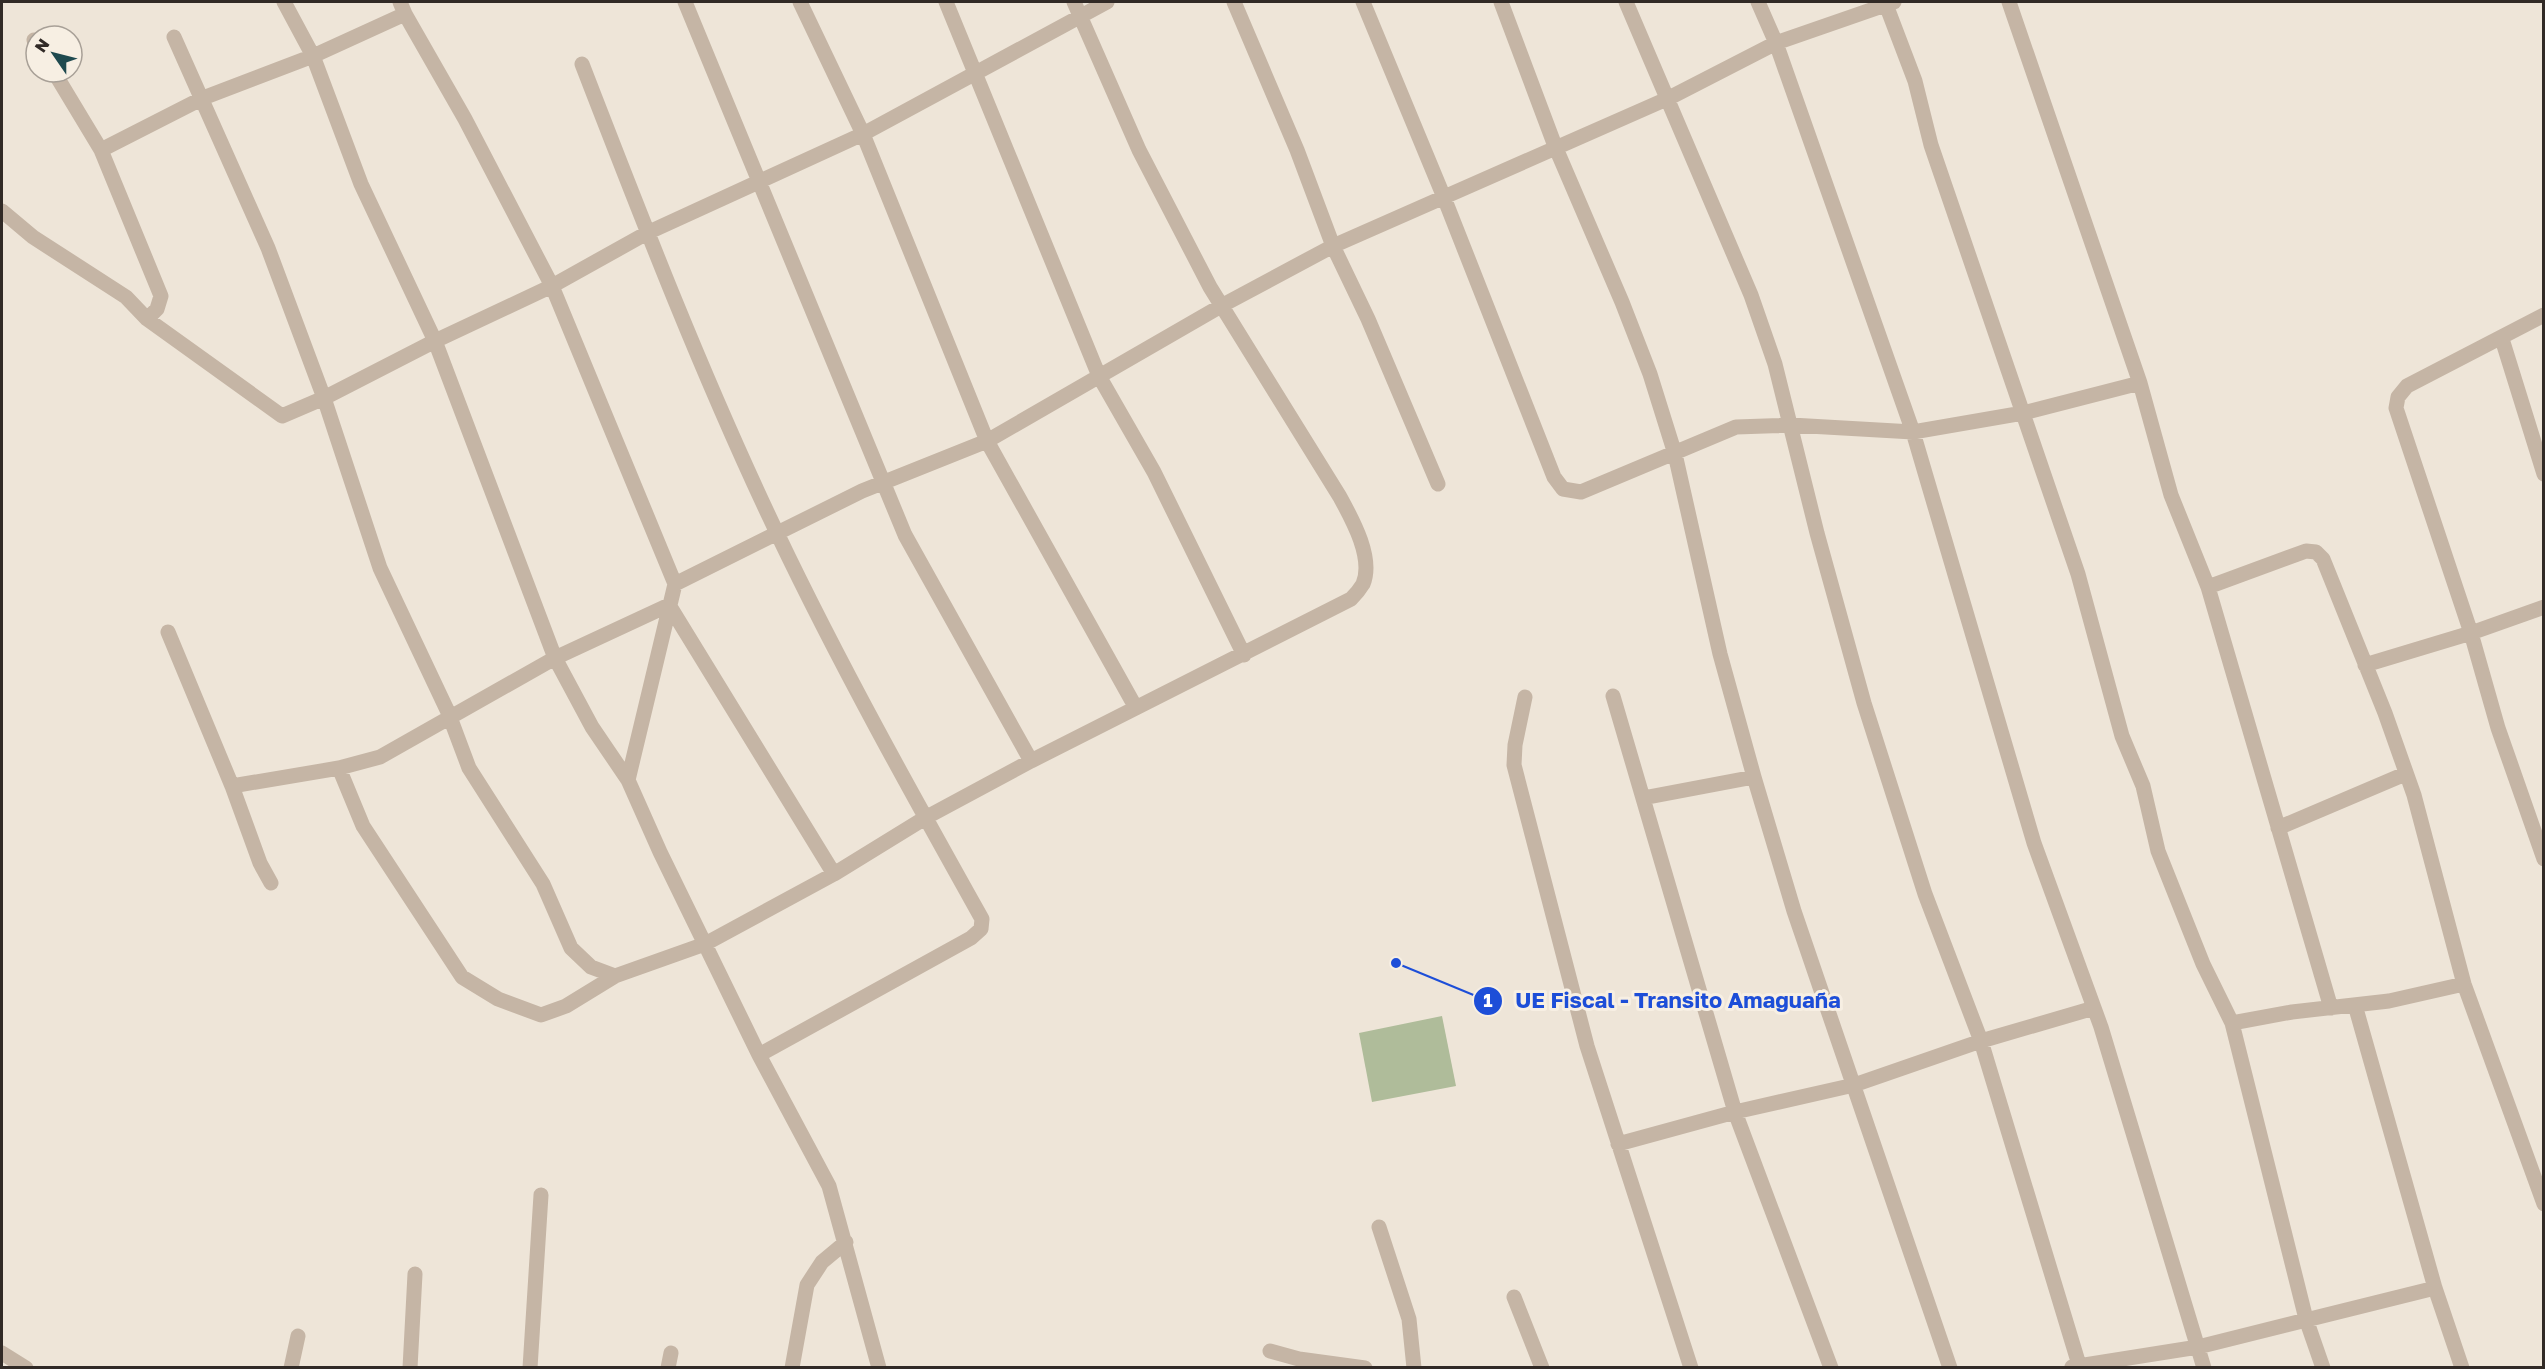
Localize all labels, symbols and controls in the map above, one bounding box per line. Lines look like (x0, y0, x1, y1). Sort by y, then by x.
north arrow (24, 24, 84, 84)
text: N (30, 35, 53, 56)
callout: UE Fiscal - Transito Amaguaña (1473, 981, 1852, 1021)
text: UE Fiscal - Transito Amaguaña (1515, 986, 1841, 1013)
text: 1 (1483, 989, 1493, 1011)

